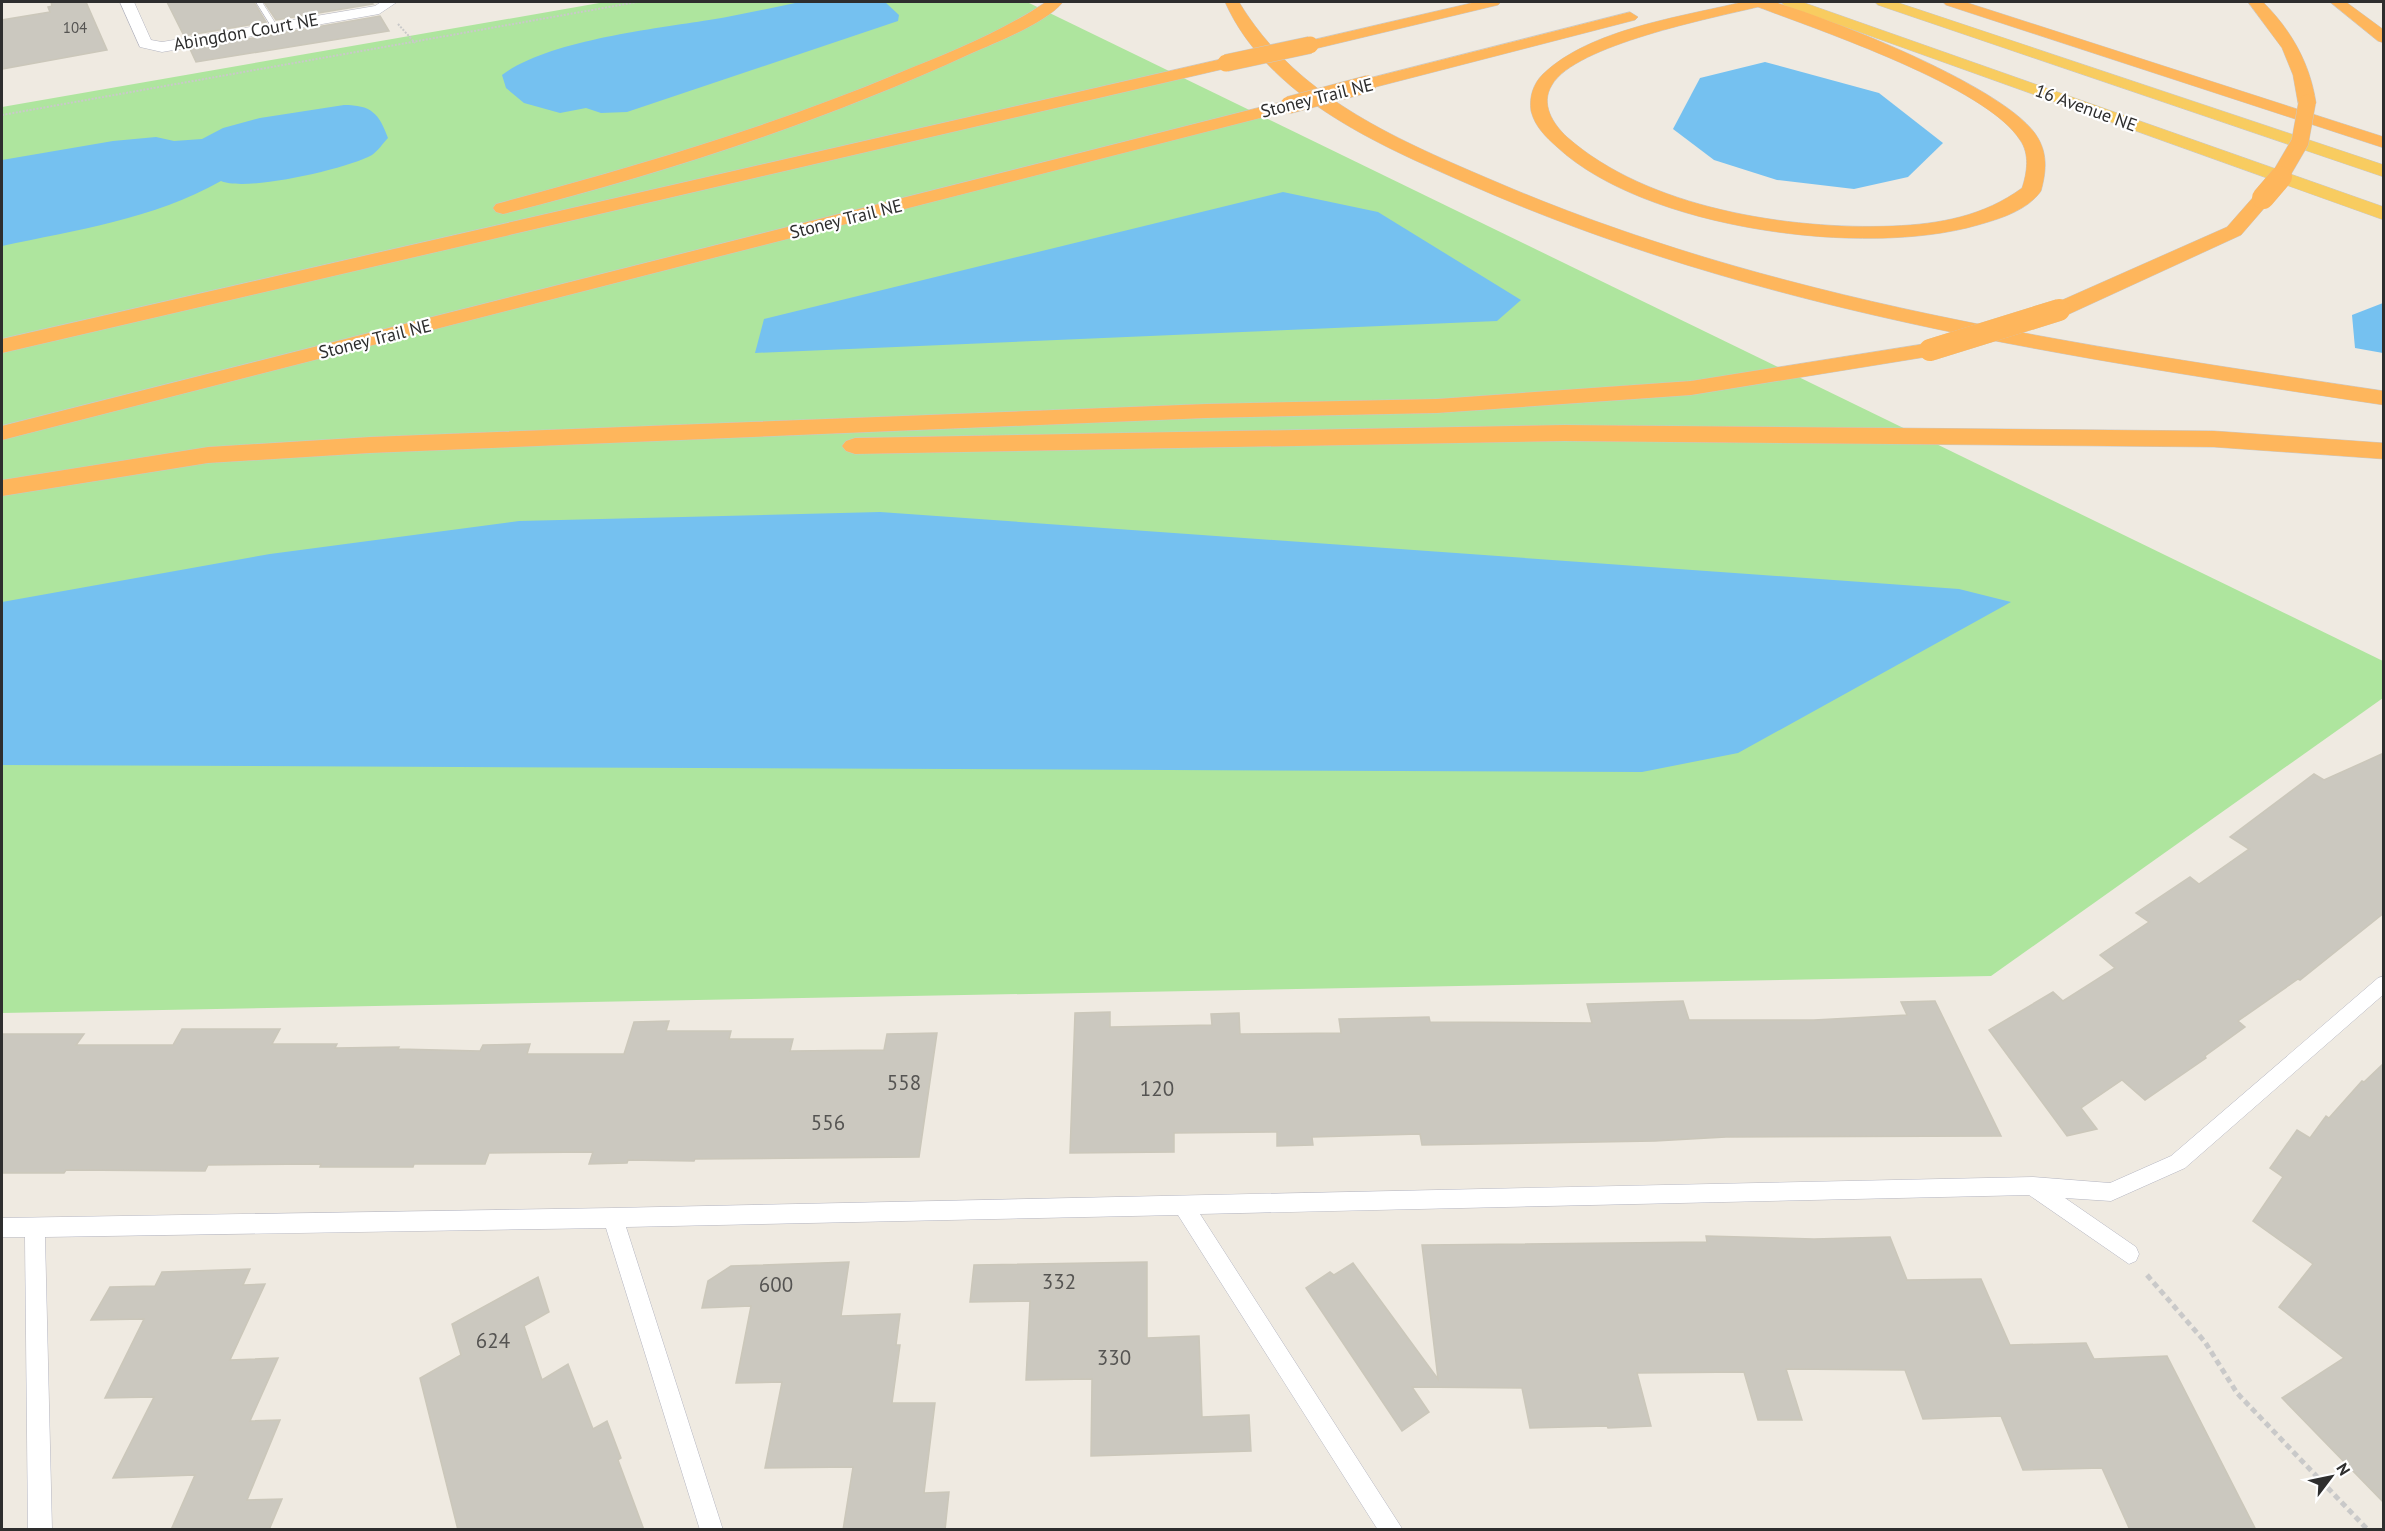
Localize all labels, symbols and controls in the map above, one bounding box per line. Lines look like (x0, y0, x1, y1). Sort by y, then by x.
street label: Abingdon Court NE (172, 7, 320, 56)
house number: 104 (63, 18, 87, 37)
street label: Stoney Trail NE (1258, 72, 1376, 123)
street label: 16 Avenue NE (2032, 78, 2140, 137)
street label: Stoney Trail NE (787, 193, 905, 244)
street label: Stoney Trail NE (316, 313, 434, 364)
house number: 558 (887, 1069, 921, 1096)
house number: 120 (1140, 1075, 1174, 1102)
house number: 556 (811, 1109, 845, 1136)
house number: 332 (1042, 1268, 1076, 1295)
house number: 600 (759, 1271, 793, 1298)
house number: 624 (476, 1327, 510, 1354)
house number: 330 (1097, 1344, 1131, 1371)
north arrow (2301, 1447, 2361, 1507)
text: N (2332, 1459, 2355, 1479)

